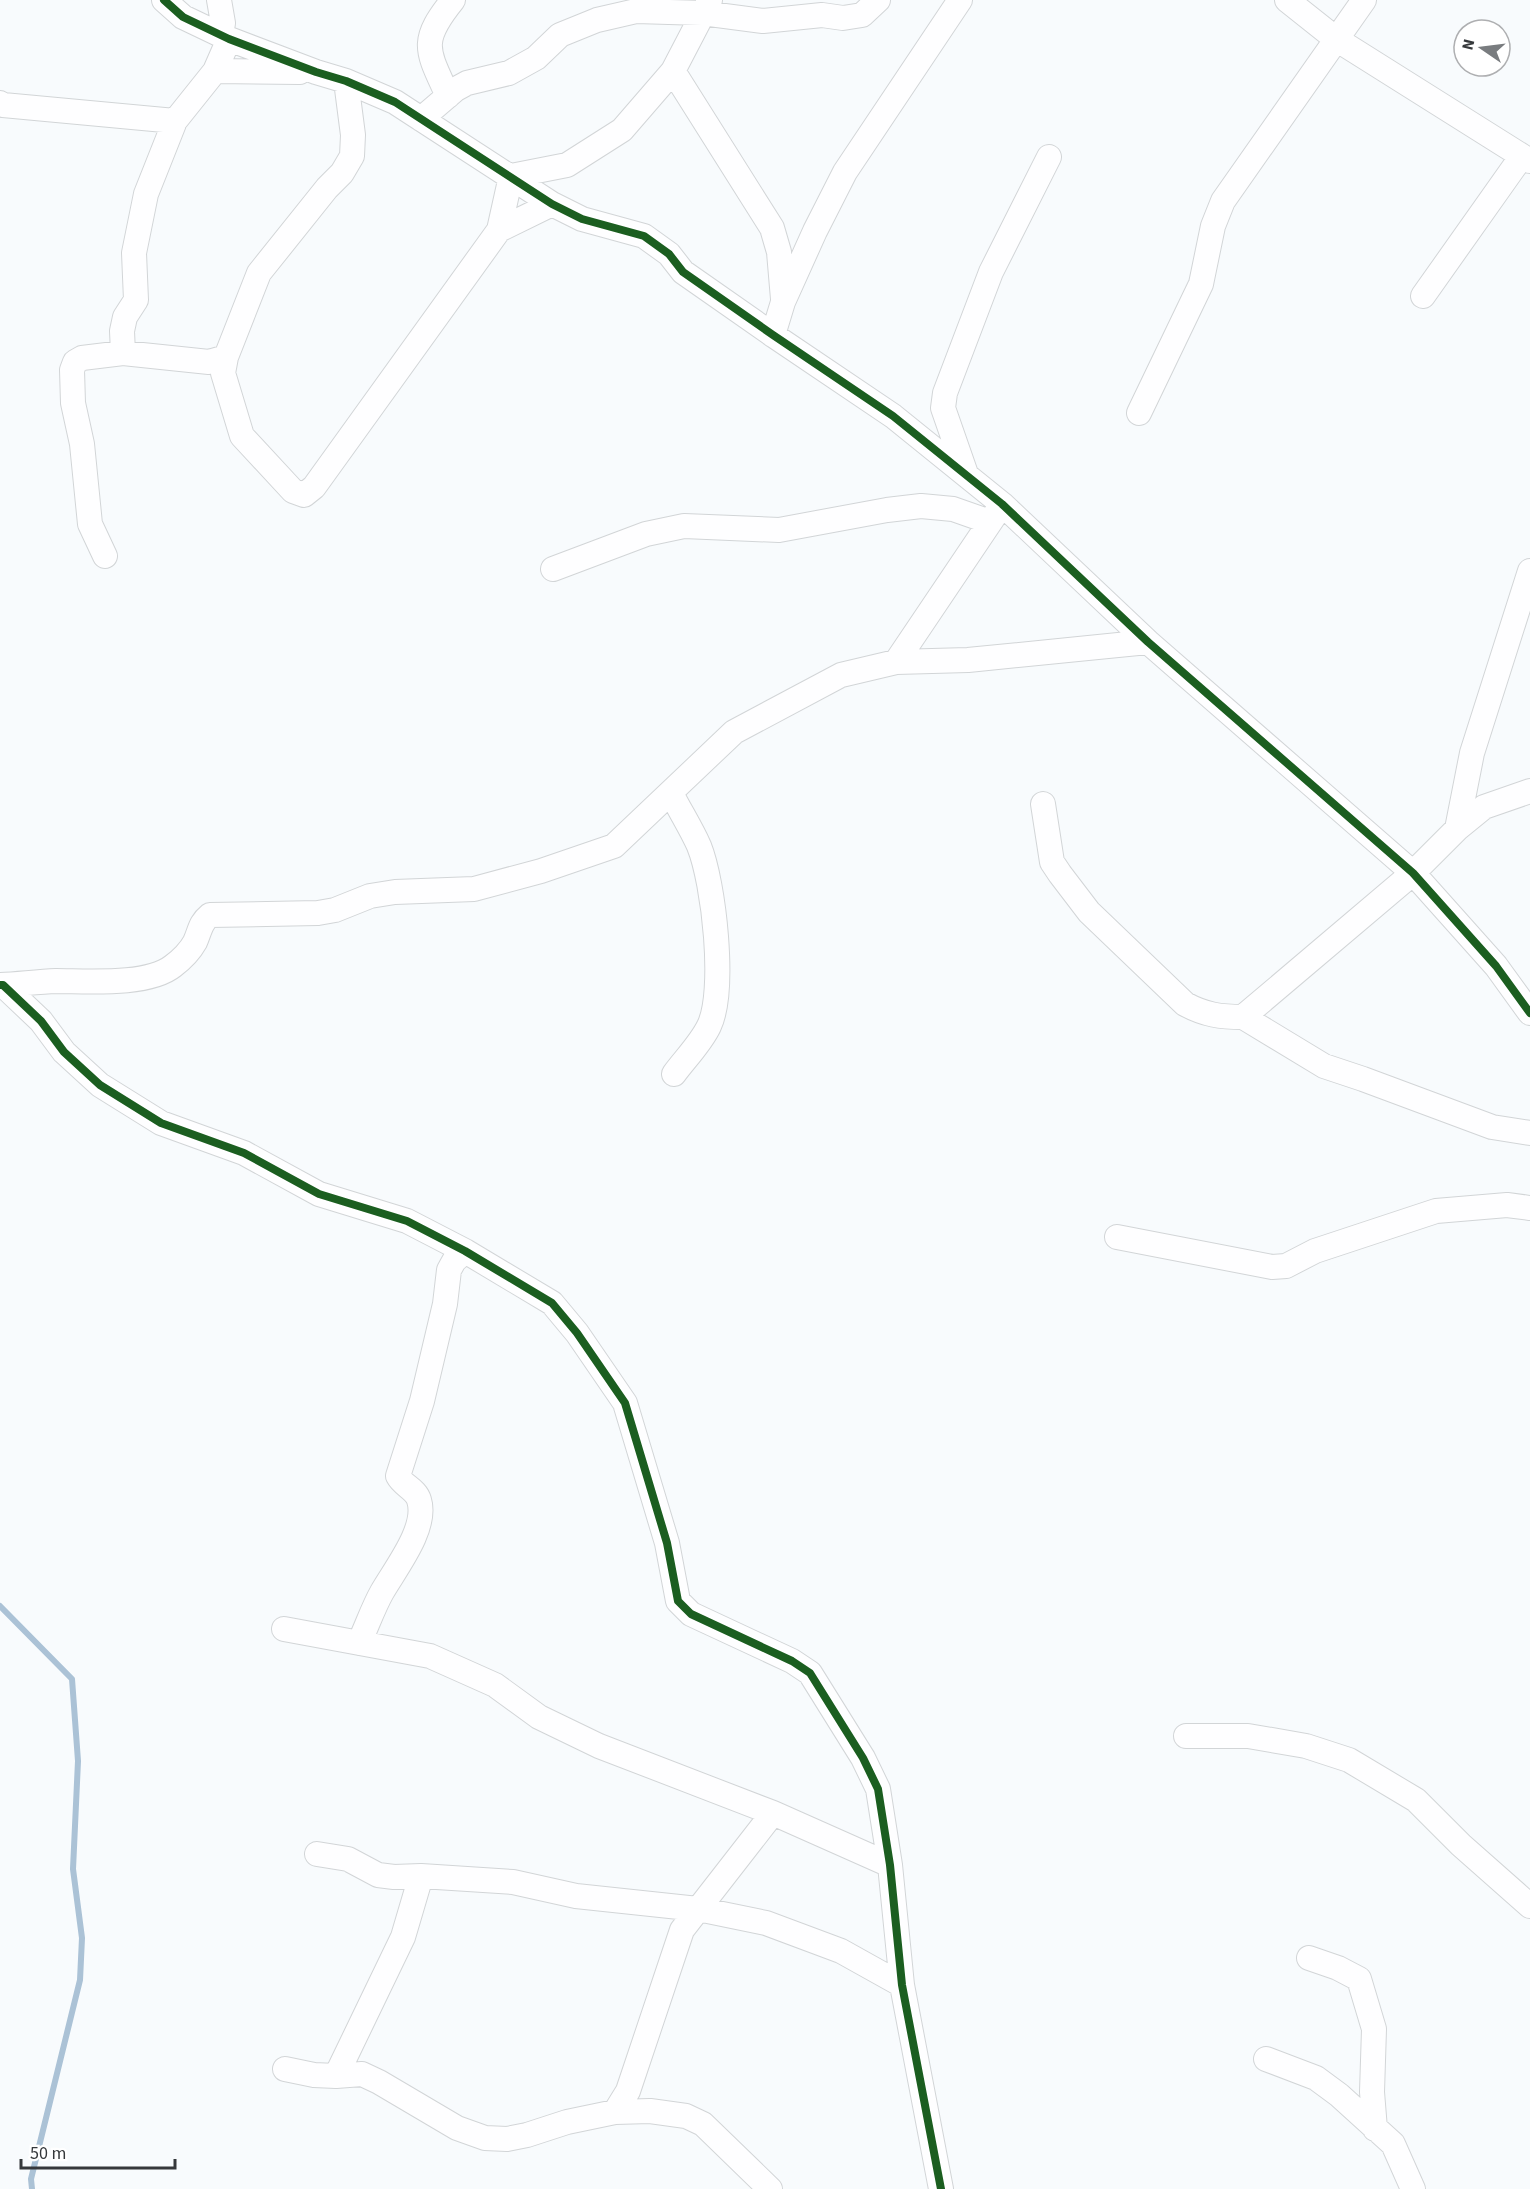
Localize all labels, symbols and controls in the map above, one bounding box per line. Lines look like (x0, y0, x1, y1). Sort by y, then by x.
north arrow (1452, 18, 1512, 78)
text: N (1456, 37, 1480, 52)
scale bar (21, 2132, 176, 2170)
text: 50 m (30, 2141, 66, 2166)

